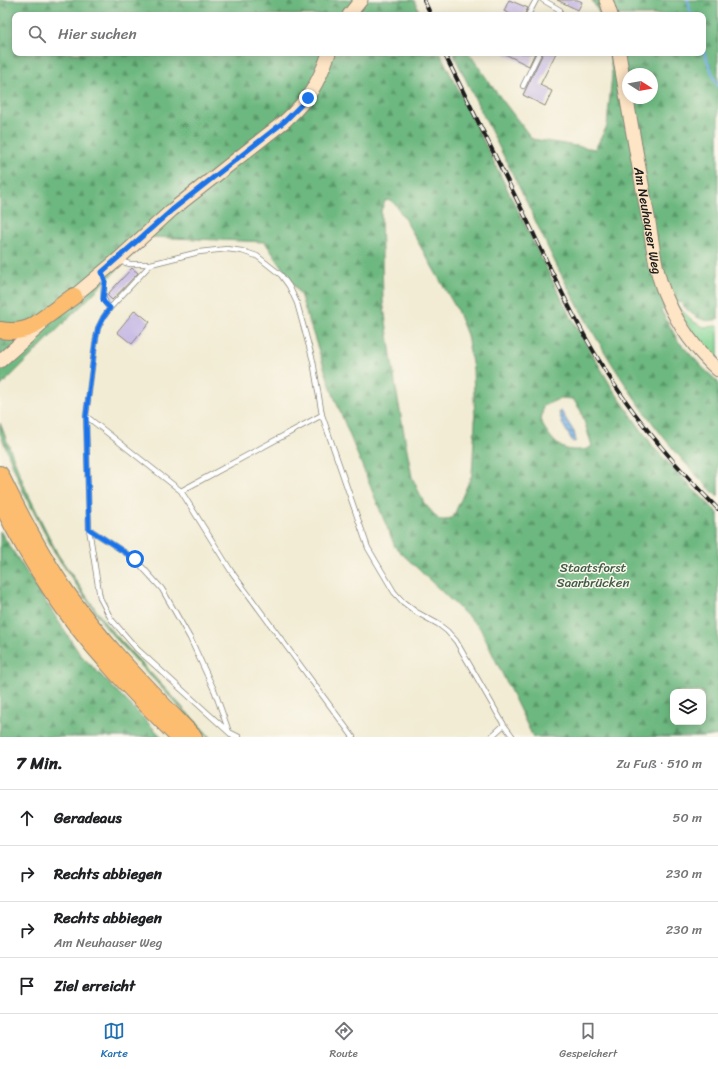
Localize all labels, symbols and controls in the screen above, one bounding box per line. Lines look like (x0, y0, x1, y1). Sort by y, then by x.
search box (12, 12, 706, 56)
text: Hier suchen (58, 21, 137, 47)
icon: search (26, 23, 48, 45)
north arrow (622, 68, 658, 104)
route end (299, 89, 317, 107)
street label: Am Neuhauser Weg (627, 164, 669, 277)
route start (126, 550, 144, 568)
park label: Staatsforst Saarbrücken (557, 556, 629, 594)
map controls (670, 689, 706, 725)
button: layers (670, 689, 706, 725)
text: 7 Min. (16, 748, 63, 778)
text: Zu Fuß · 510 m (616, 752, 702, 775)
text: Geradeaus (54, 805, 122, 831)
text: 50 m (672, 806, 702, 829)
icon: ahead (16, 807, 38, 829)
text: Rechts abbiegen (54, 861, 162, 887)
text: 230 m (666, 862, 702, 885)
icon: right (16, 863, 38, 885)
text: Rechts abbiegen (54, 905, 162, 931)
text: 230 m (666, 918, 702, 941)
icon: right (16, 919, 38, 941)
text: Am Neuhauser Weg (54, 931, 162, 954)
text: Ziel erreicht (54, 973, 135, 999)
icon: arrive (16, 975, 38, 997)
tab: Karte (101, 1020, 128, 1063)
tab: Route (329, 1020, 358, 1063)
tab: Gespeichert (559, 1020, 617, 1063)

